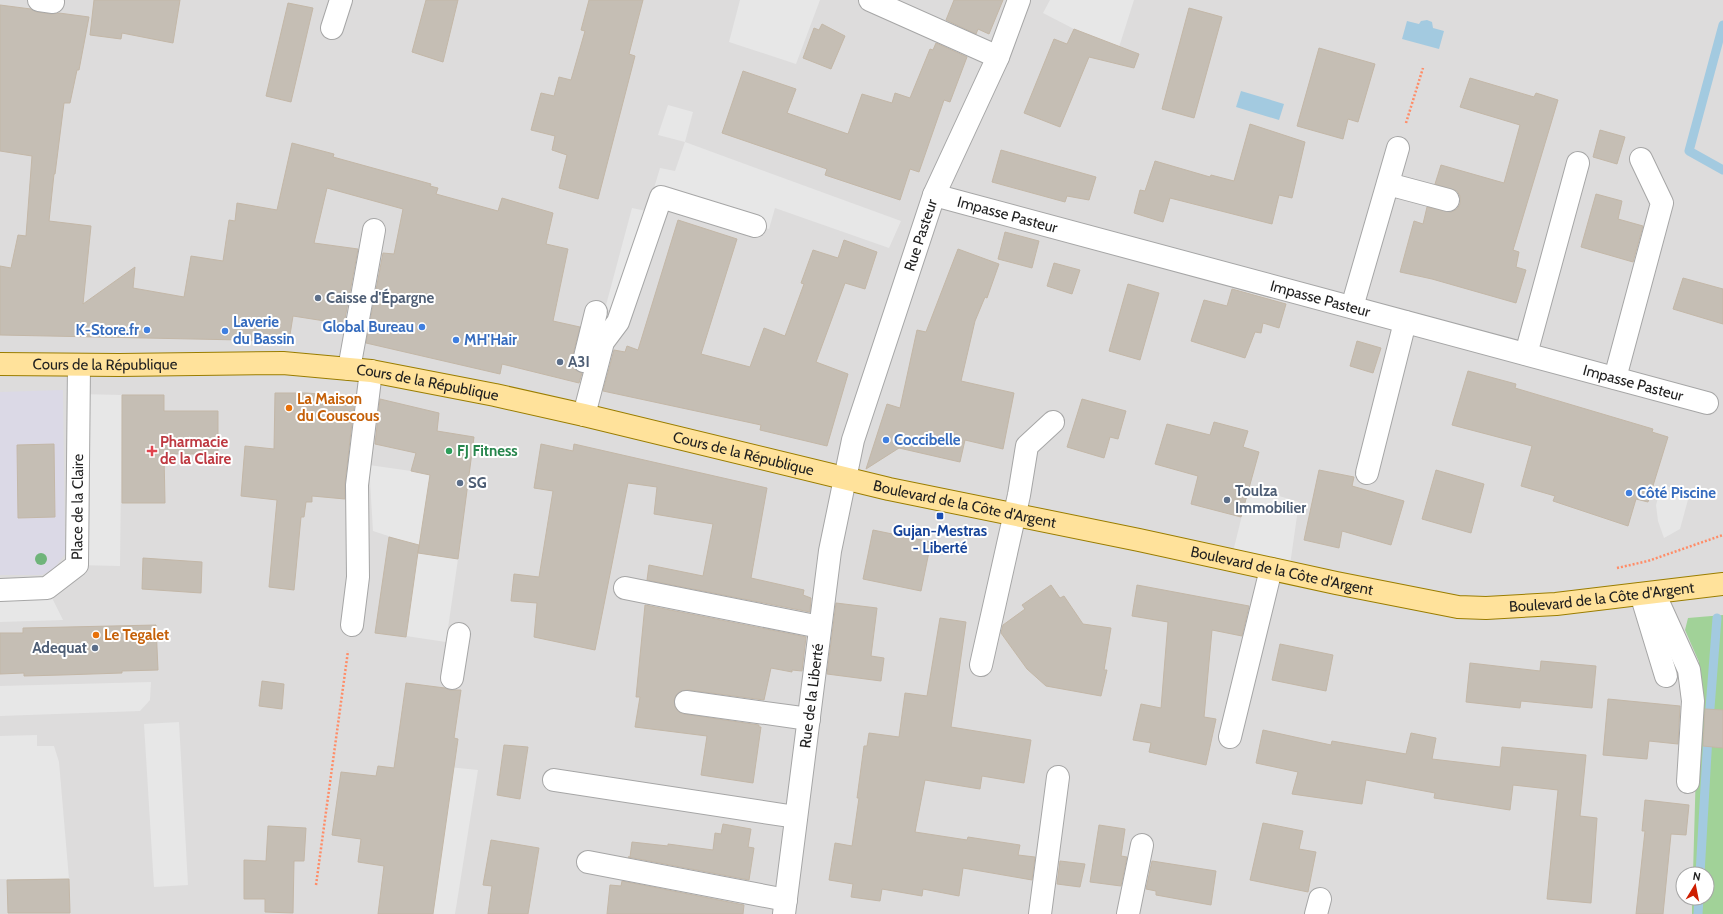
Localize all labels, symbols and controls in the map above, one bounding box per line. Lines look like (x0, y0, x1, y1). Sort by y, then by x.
street label: Impasse Pasteur (955, 193, 1060, 237)
street label: Rue Pasteur (900, 197, 941, 274)
street label: Impasse Pasteur (1268, 277, 1373, 321)
place label: Caisse d'Épargne (326, 288, 434, 307)
marker: Caisse d'Épargne (313, 293, 323, 303)
place label: Laverie du Bassin (233, 313, 295, 348)
place label: Global Bureau (323, 318, 414, 336)
place label: K-Store.fr (76, 321, 139, 339)
marker: Global Bureau (417, 322, 427, 332)
marker: K-Store.fr (142, 325, 152, 335)
marker: Laverie du Bassin (220, 326, 230, 336)
place label: MH'Hair (464, 331, 517, 349)
marker: MH'Hair (451, 335, 461, 345)
place label: A3I (568, 353, 590, 371)
street label: Cours de la République (33, 355, 178, 374)
marker: A3I (555, 357, 565, 367)
street label: Cours de la République (356, 361, 501, 405)
street label: Impasse Pasteur (1581, 361, 1685, 405)
place label: La Maison du Couscous (297, 390, 379, 425)
marker: La Maison du Couscous (284, 403, 294, 413)
street label: Cours de la République (671, 428, 816, 480)
place label: Coccibelle (894, 431, 961, 449)
place label: Pharmacie de la Claire (160, 433, 231, 468)
marker: Coccibelle (881, 435, 891, 445)
place label: FJ Fitness (457, 442, 518, 460)
marker: Pharmacie de la Claire (147, 446, 157, 456)
marker: FJ Fitness (444, 446, 454, 456)
street label: Place de la Claire (68, 453, 87, 560)
place label: SG (468, 474, 487, 492)
street label: Boulevard de la Côte d'Argent (871, 476, 1058, 532)
marker: SG (455, 478, 465, 488)
place label: Toulza Immobilier (1235, 482, 1306, 517)
place label: Côté Piscine (1637, 484, 1716, 502)
marker: Côté Piscine (1624, 488, 1634, 498)
marker: Toulza Immobilier (1222, 495, 1232, 505)
marker: Gujan-Mestras - Liberté (935, 511, 945, 521)
place label: Gujan-Mestras - Liberté (893, 522, 987, 557)
street label: Boulevard de la Côte d'Argent (1189, 542, 1375, 599)
street label: Boulevard de la Côte d'Argent (1508, 579, 1695, 616)
place label: Le Tegalet (104, 626, 169, 644)
marker: Le Tegalet (91, 630, 101, 640)
place label: Adequat (32, 639, 87, 657)
street label: Rue de la Liberté (796, 642, 827, 749)
marker: Adequat (90, 643, 100, 653)
north arrow (1675, 866, 1715, 906)
text: N (1692, 869, 1702, 884)

